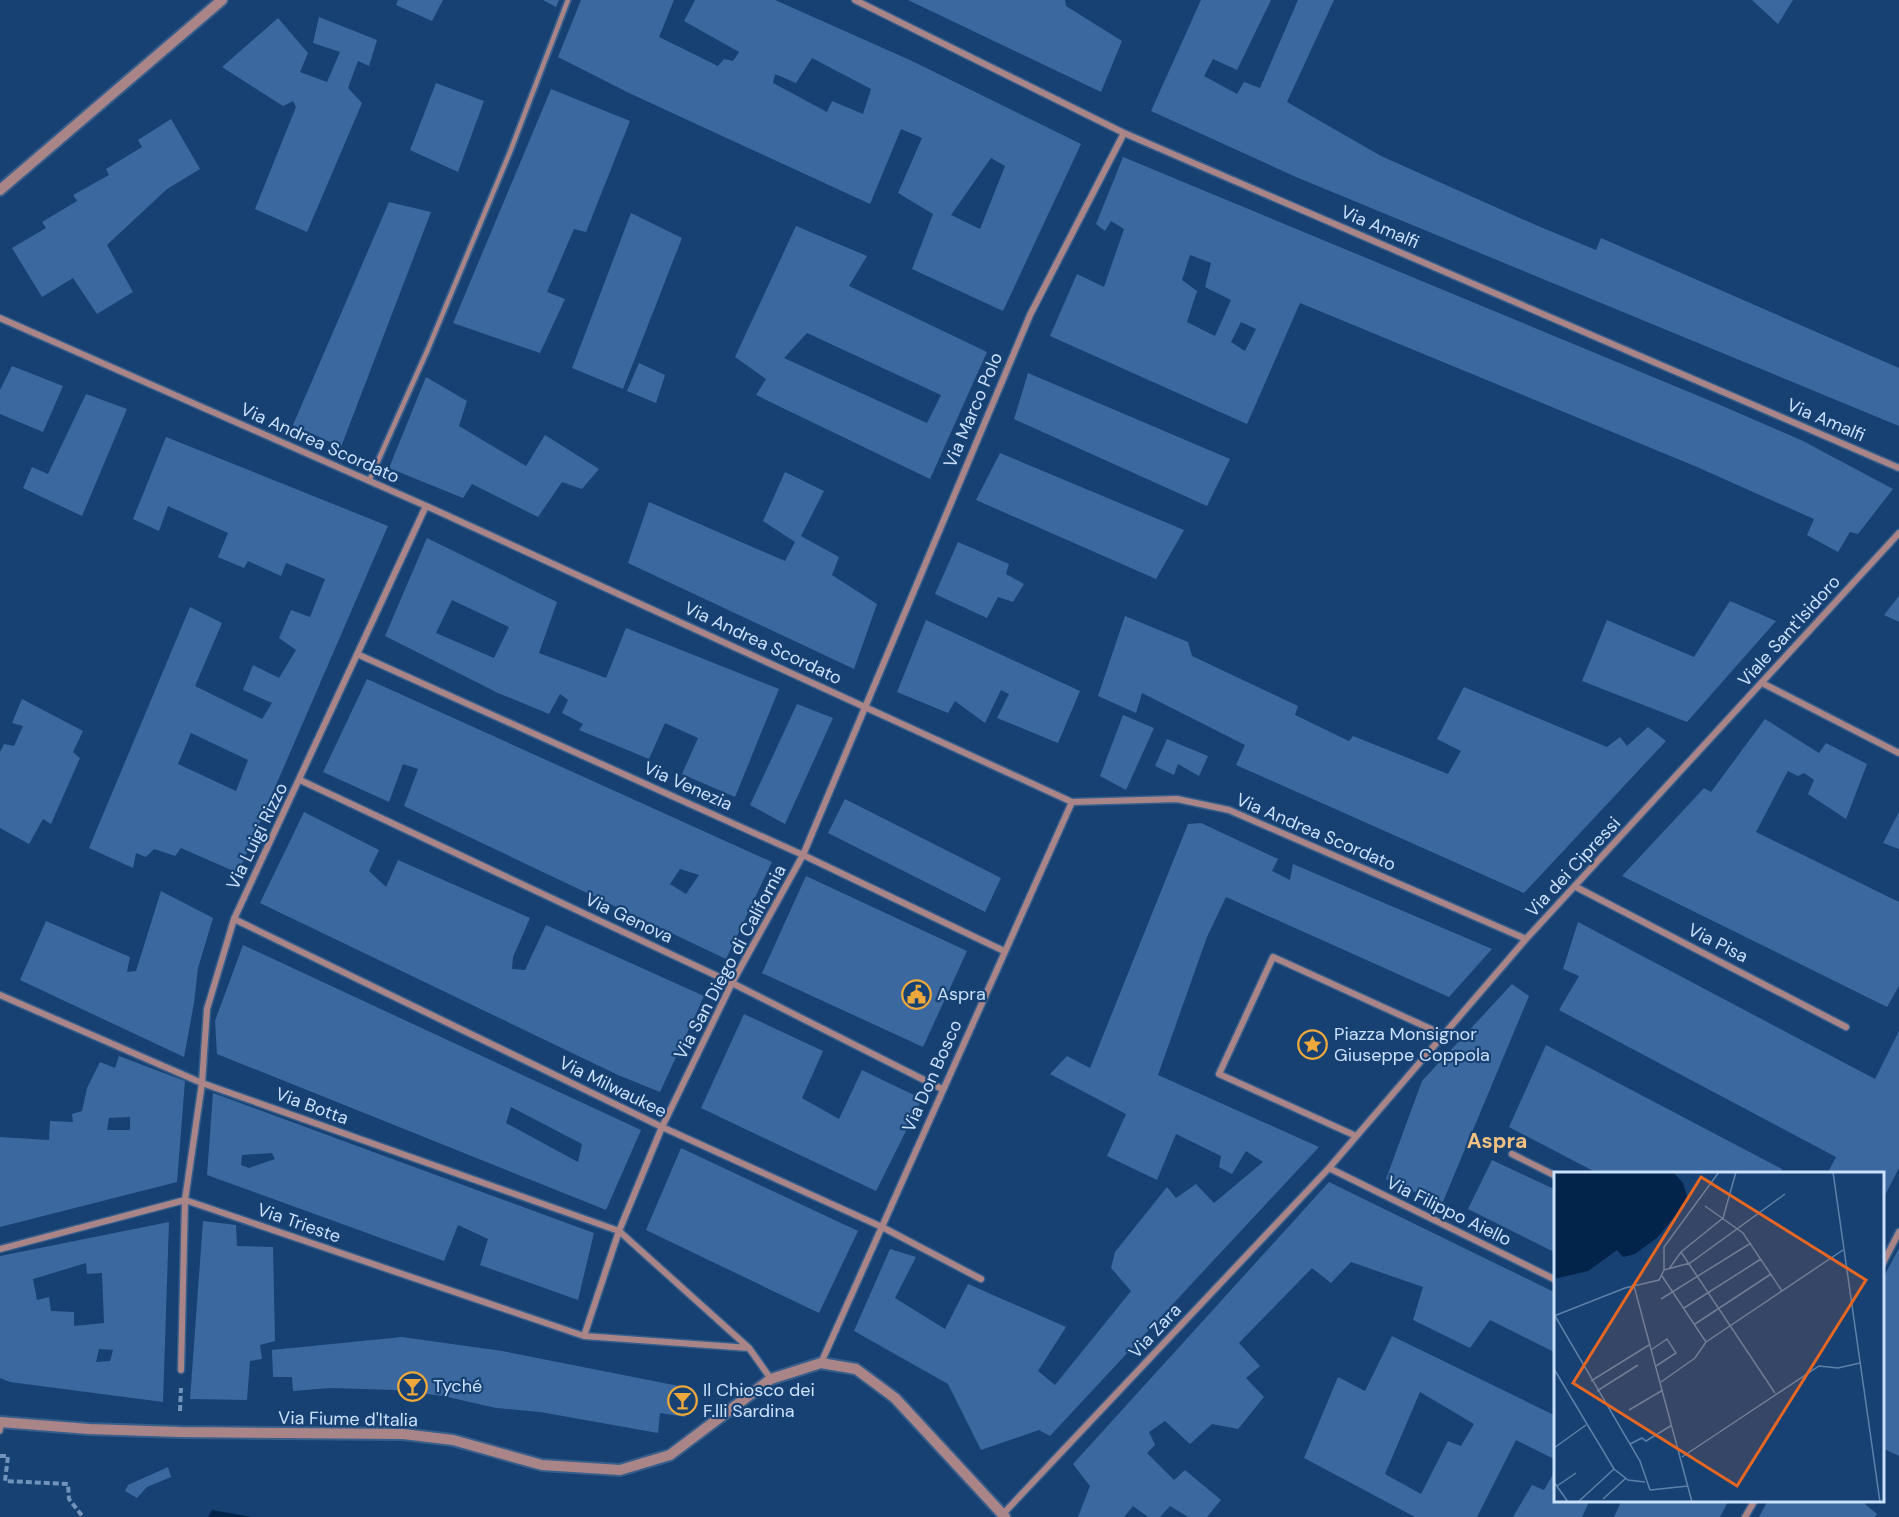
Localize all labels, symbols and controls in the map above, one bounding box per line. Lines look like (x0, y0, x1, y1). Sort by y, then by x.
street label: Via Amalfi (1337, 200, 1423, 254)
street label: Via Marco Polo (938, 349, 1008, 471)
street label: Via Amalfi (1783, 393, 1869, 447)
street label: Via Andrea Scordato (237, 397, 403, 489)
street label: Viale Sant'Isidoro (1733, 570, 1845, 692)
street label: Via Andrea Scordato (680, 596, 846, 690)
street label: Via Venezia (640, 756, 736, 816)
street label: Via Luigi Rizzo (221, 778, 293, 894)
street label: Via Andrea Scordato (1232, 787, 1400, 877)
street label: Via dei Cipressi (1520, 812, 1626, 922)
street label: Via San Diego di California (668, 860, 792, 1064)
street label: Via Genova (581, 887, 677, 949)
street label: Via Pisa (1684, 918, 1752, 968)
public building icon: Aspra (900, 978, 932, 1010)
place label: Aspra (937, 982, 986, 1006)
street label: Via Don Bosco (896, 1016, 968, 1136)
place label: Piazza Monsignor Giuseppe Coppola (1334, 1022, 1490, 1067)
place icon: Piazza Monsignor Giuseppe Coppola (1297, 1028, 1329, 1060)
street label: Via Milwaukee (555, 1051, 671, 1123)
street label: Via Botta (272, 1082, 352, 1130)
district label: Aspra (1467, 1127, 1527, 1155)
street label: Via Filippo Aiello (1382, 1170, 1516, 1252)
inset map (1554, 1172, 1884, 1502)
street label: Via Trieste (254, 1198, 344, 1248)
street label: Via Zara (1123, 1298, 1187, 1364)
bar icon: Tyché (396, 1370, 428, 1402)
place label: Tyché (433, 1374, 482, 1398)
place label: Il Chiosco dei F.lli Sardina (703, 1378, 815, 1423)
bar icon: Il Chiosco dei F.lli Sardina (666, 1384, 698, 1416)
street label: Via Fiume d'Italia (278, 1406, 418, 1432)

